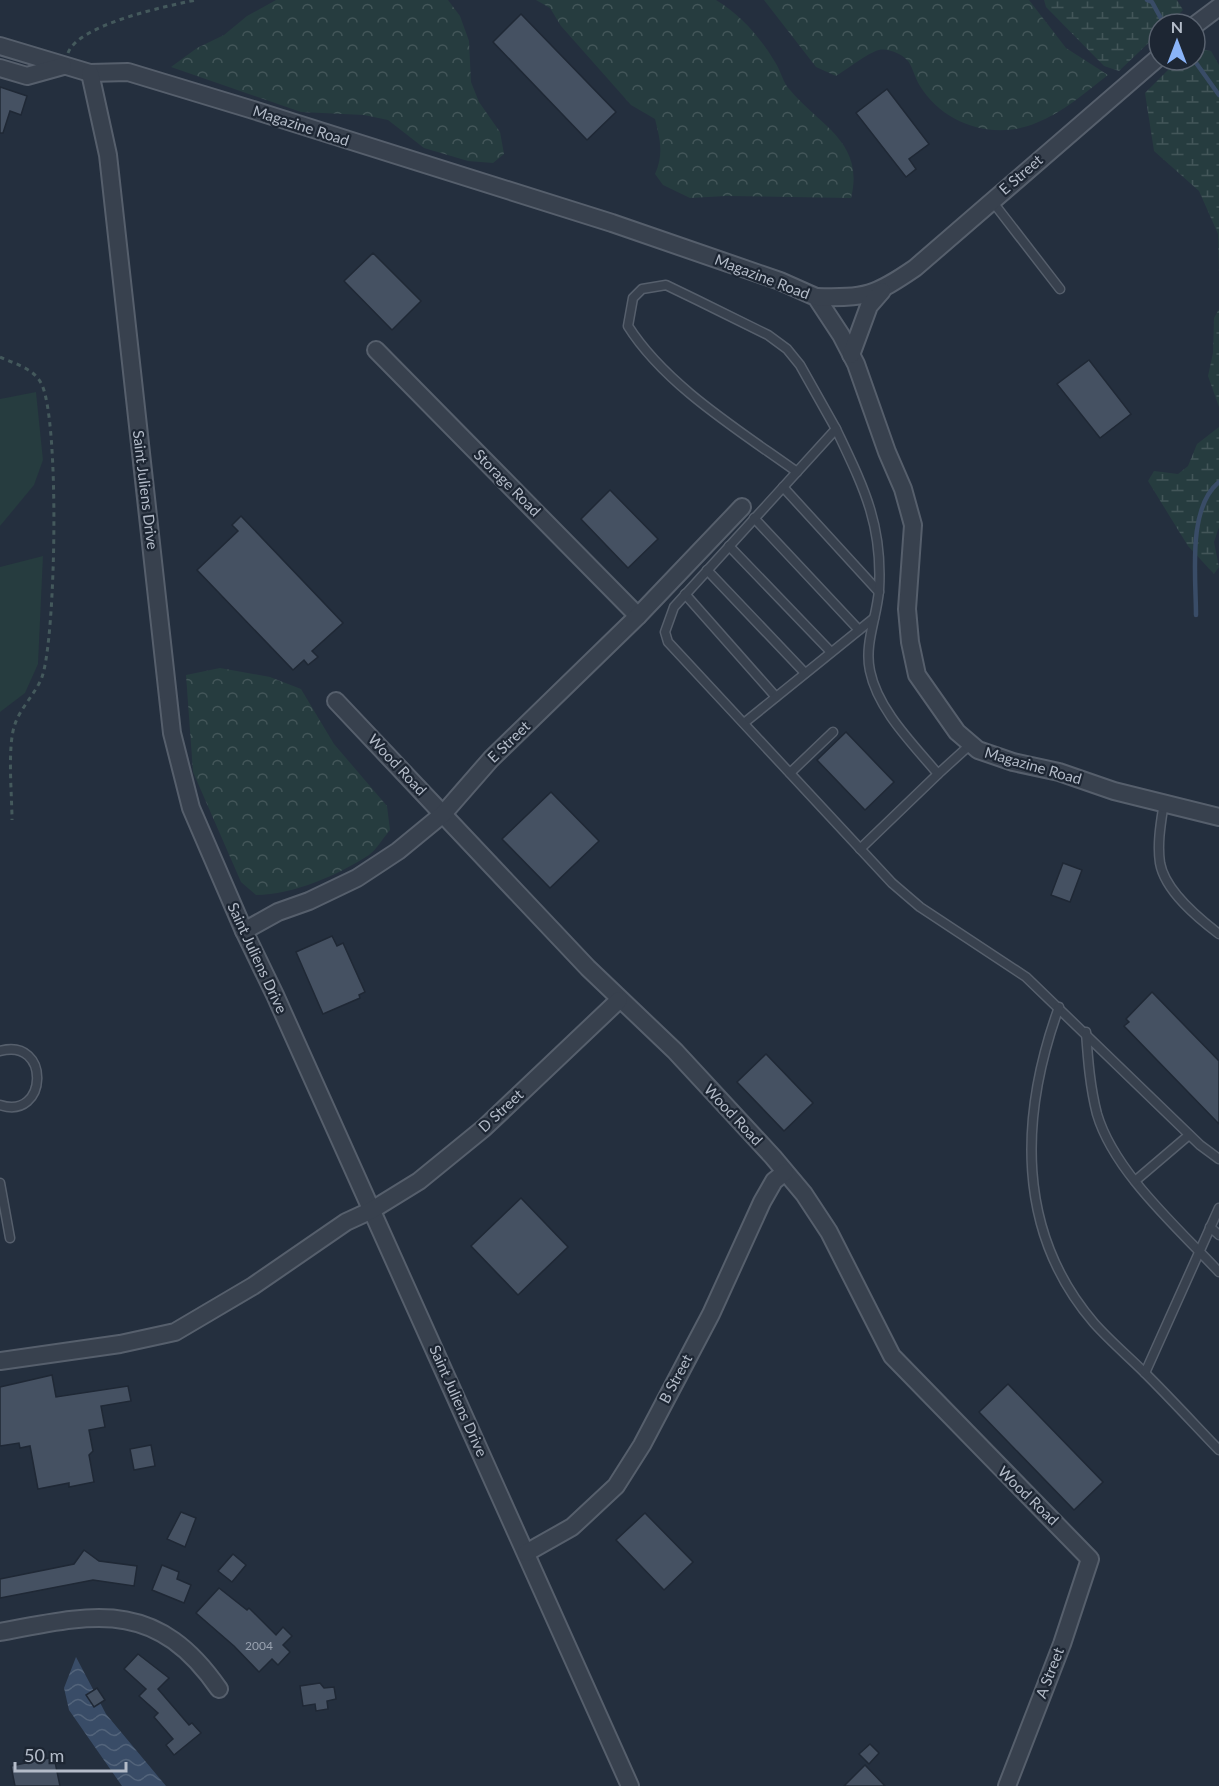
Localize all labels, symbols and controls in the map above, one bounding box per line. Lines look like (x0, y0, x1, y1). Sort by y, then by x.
north arrow (1147, 12, 1207, 72)
text: N (1171, 17, 1183, 36)
street label: Magazine Road (251, 101, 352, 149)
street label: E Street (995, 150, 1046, 198)
street label: Magazine Road (712, 250, 812, 302)
street label: Saint Juliens Drive (130, 429, 162, 551)
street label: Storage Road (471, 445, 545, 519)
street label: E Street (483, 716, 534, 766)
street label: Wood Road (365, 730, 431, 799)
street label: Magazine Road (983, 743, 1084, 787)
street label: Saint Juliens Drive (224, 899, 291, 1016)
street label: Wood Road (701, 1080, 767, 1149)
street label: D Street (474, 1085, 527, 1136)
street label: Saint Juliens Drive (426, 1342, 492, 1459)
street label: B Street (655, 1350, 696, 1406)
street label: Wood Road (995, 1462, 1063, 1529)
house number: 2004 (245, 1638, 273, 1653)
street label: A Street (1031, 1644, 1067, 1701)
scale bar (15, 1735, 126, 1773)
text: 50 m (24, 1744, 64, 1766)

